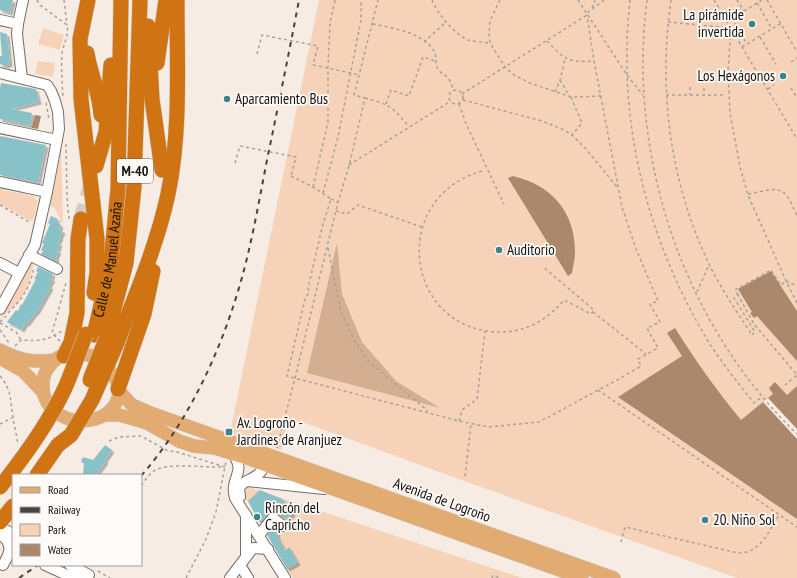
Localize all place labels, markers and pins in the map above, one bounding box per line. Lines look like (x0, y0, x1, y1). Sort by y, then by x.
place label: La pirámide invertida (683, 5, 744, 41)
marker: La pirámide invertida (747, 19, 757, 29)
place label: Los Hexágonos (697, 66, 775, 85)
marker: Los Hexágonos (778, 71, 788, 81)
place label: Aparcamiento Bus (235, 89, 328, 108)
marker: Aparcamiento Bus (222, 94, 232, 104)
place label: Auditorio (507, 240, 555, 259)
marker: Auditorio (494, 245, 504, 255)
place label: Av. Logroño - Jardines de Aranjuez (236, 413, 342, 449)
marker: Av. Logroño - Jardines de Aranjuez (224, 427, 234, 437)
place label: Rincón del Capricho (265, 498, 320, 534)
place label: 20. Niño Sol (713, 510, 776, 529)
marker: Rincón del Capricho (252, 512, 262, 522)
marker: 20. Niño Sol (700, 515, 710, 525)

